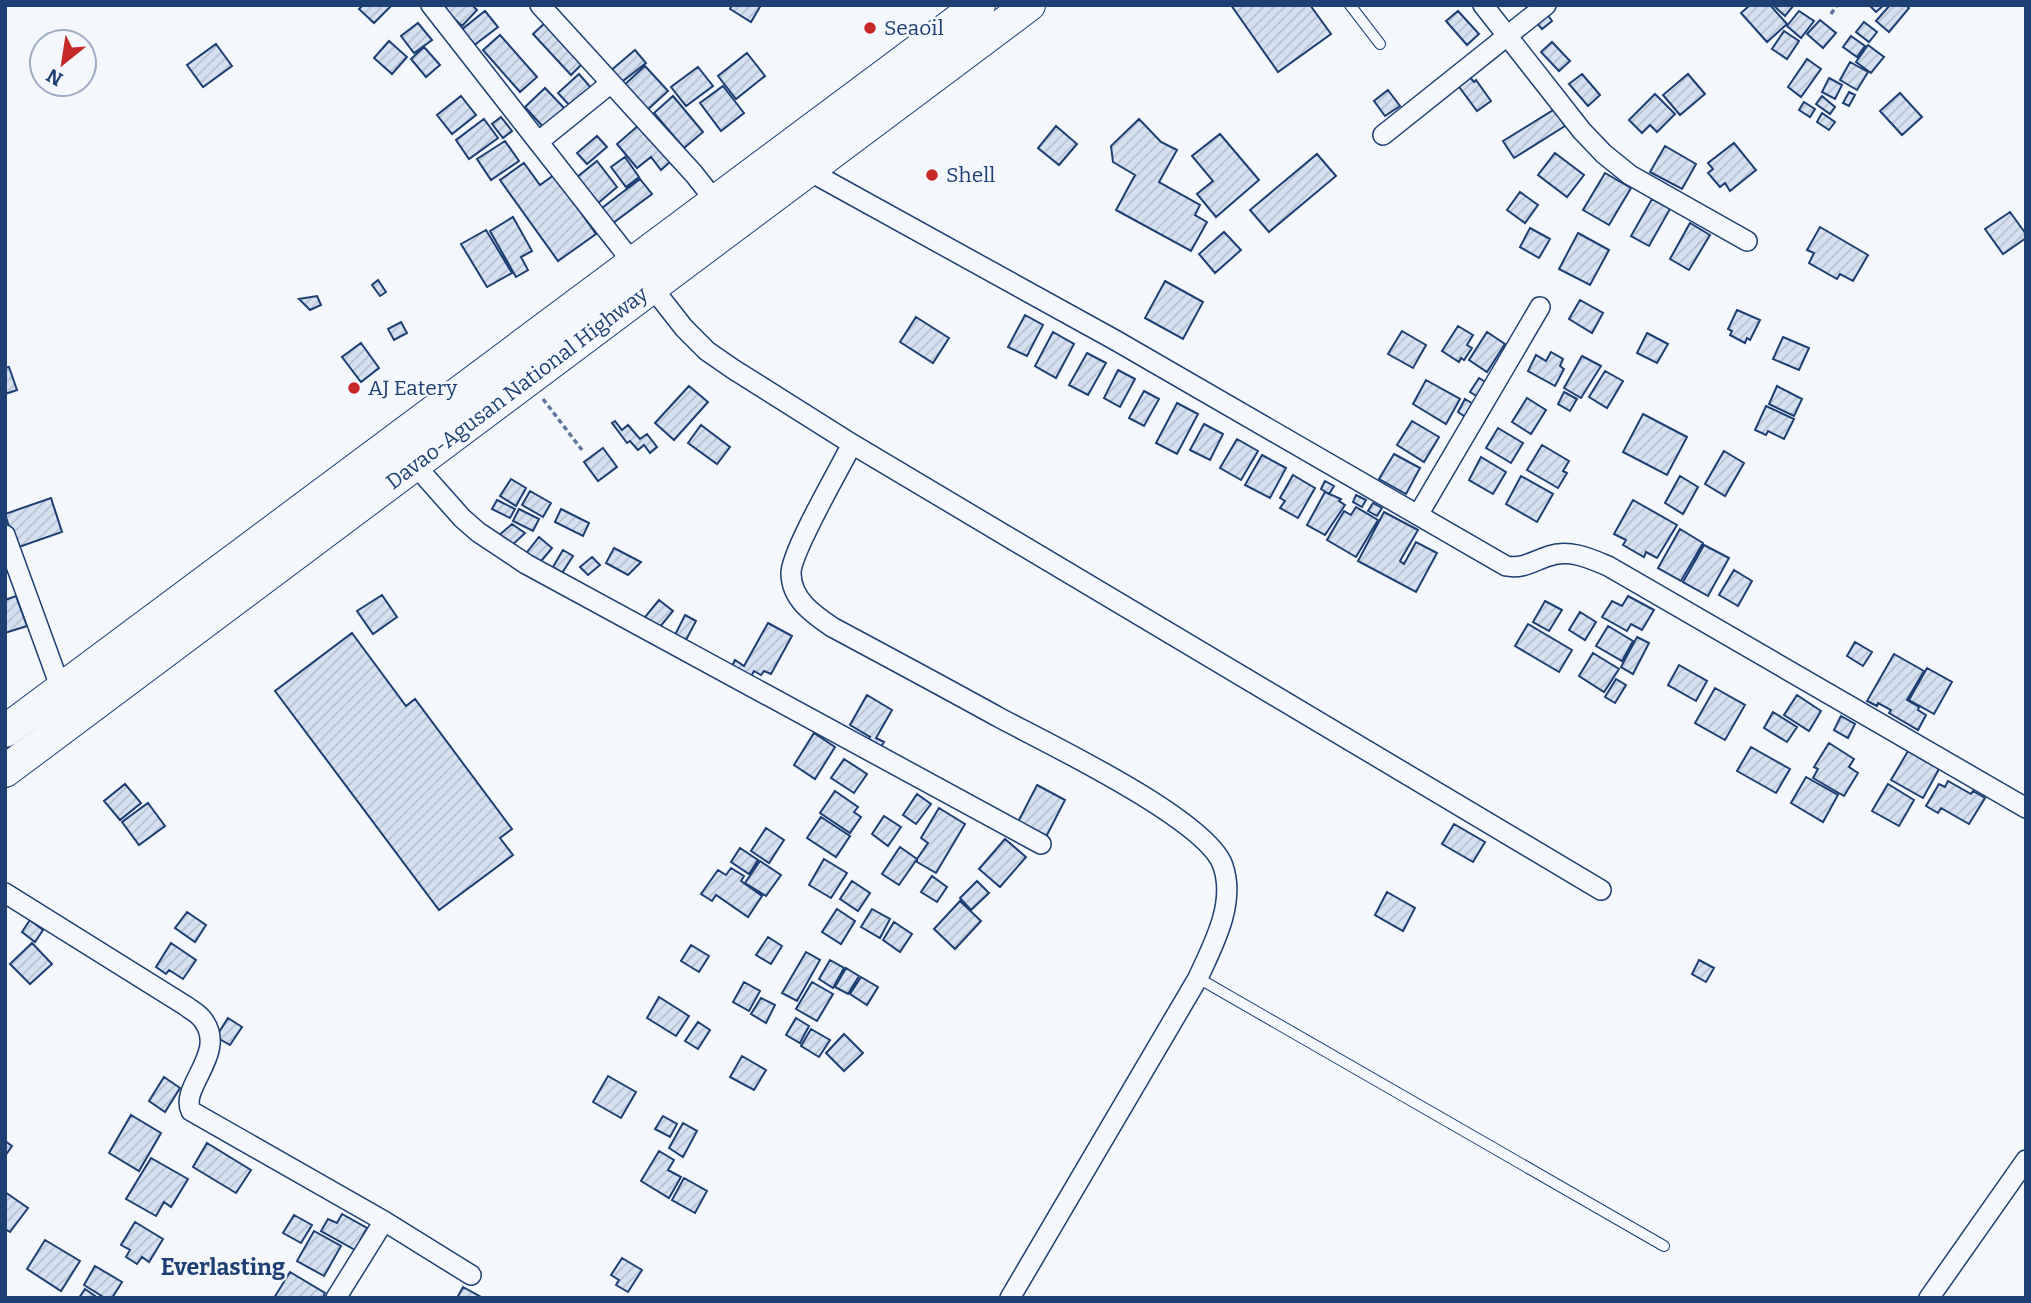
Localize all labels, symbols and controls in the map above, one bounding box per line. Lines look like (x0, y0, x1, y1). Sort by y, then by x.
place label: Seaoil (884, 15, 944, 41)
marker: Seaoil (862, 20, 878, 36)
north arrow (28, 28, 98, 98)
text: N (42, 63, 67, 91)
place label: Shell (946, 162, 995, 188)
marker: Shell (924, 167, 940, 183)
street label: Davao-Agusan National Highway (381, 280, 654, 495)
place label: AJ Eatery (368, 375, 458, 401)
marker: AJ Eatery (346, 380, 362, 396)
district label: Everlasting (161, 1253, 285, 1281)

